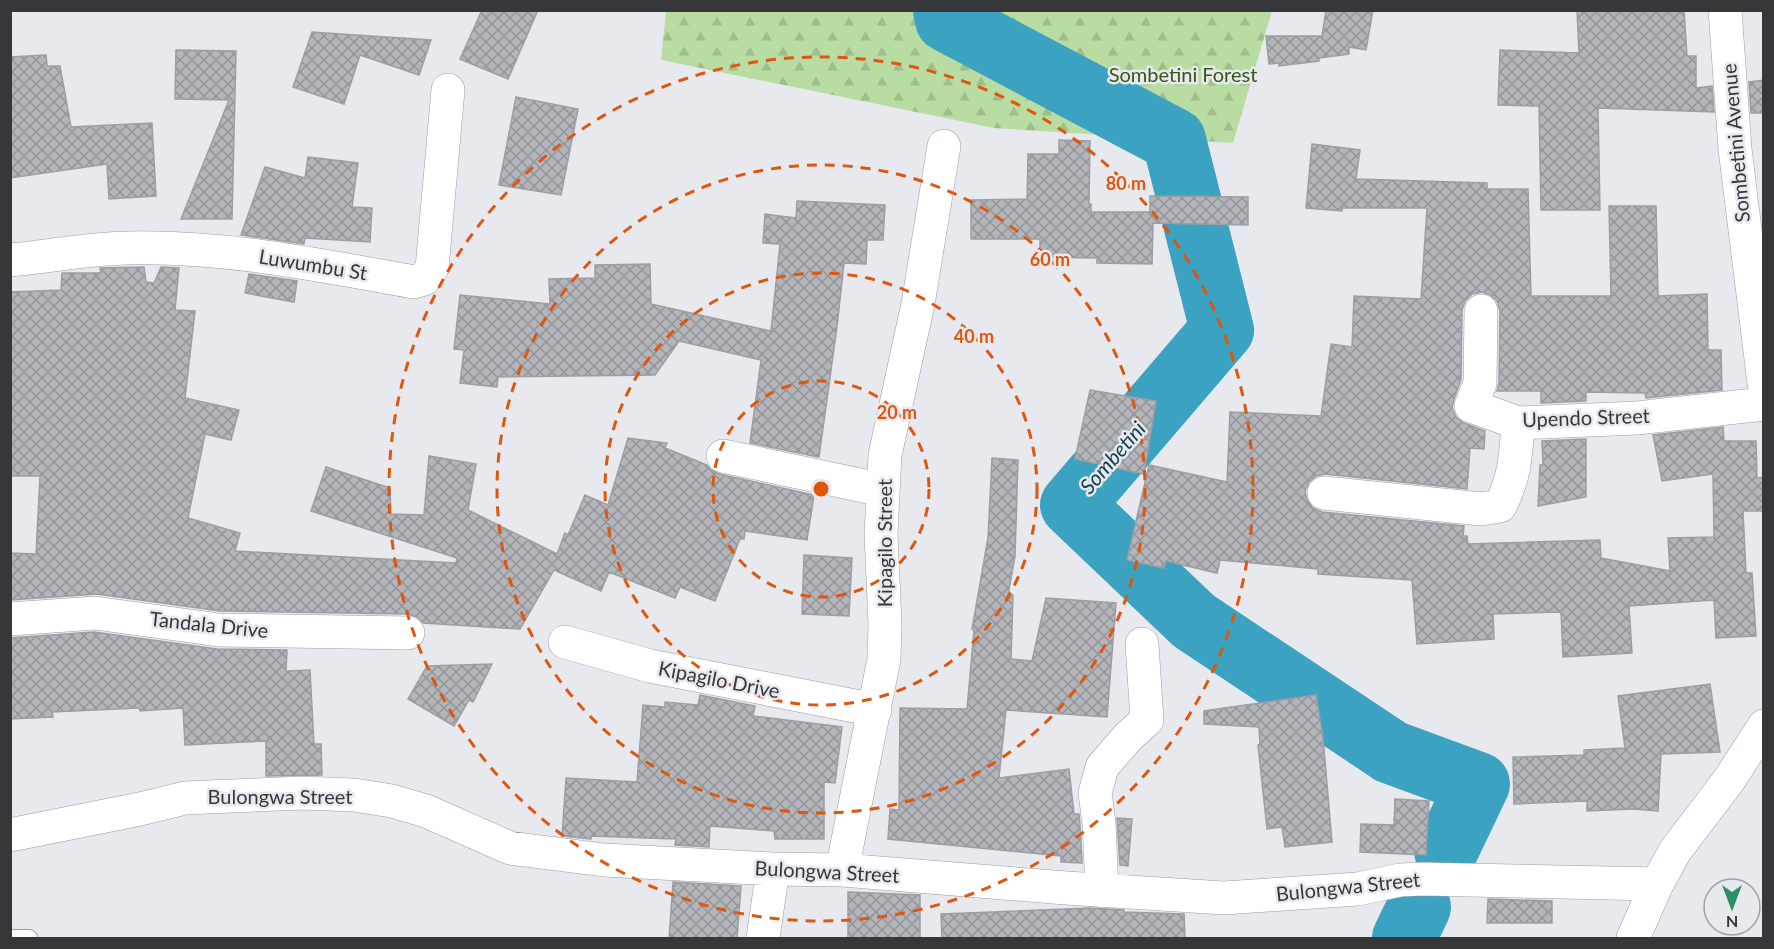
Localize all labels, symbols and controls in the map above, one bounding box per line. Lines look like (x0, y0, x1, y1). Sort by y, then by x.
park label: Sombetini Forest (1109, 62, 1257, 86)
street label: Sombetini Avenue (1716, 63, 1754, 223)
text: 80 m (1106, 172, 1146, 194)
street label: Luwumbu St (257, 244, 369, 284)
text: 60 m (1030, 248, 1070, 270)
text: 40 m (954, 325, 994, 347)
text: 20 m (877, 401, 917, 423)
street label: Upendo Street (1522, 403, 1650, 431)
water label: Sombetini (1074, 416, 1150, 498)
centre of rings (811, 479, 831, 499)
street label: Kipagilo Street (872, 479, 896, 607)
street label: Tandala Drive (149, 606, 270, 642)
street label: Kipagilo Drive (656, 655, 782, 703)
street label: Bulongwa Street (208, 784, 352, 808)
street label: Bulongwa Street (754, 855, 900, 887)
street label: Bulongwa Street (1275, 867, 1421, 906)
north arrow (1702, 877, 1762, 937)
text: N (1726, 913, 1738, 932)

